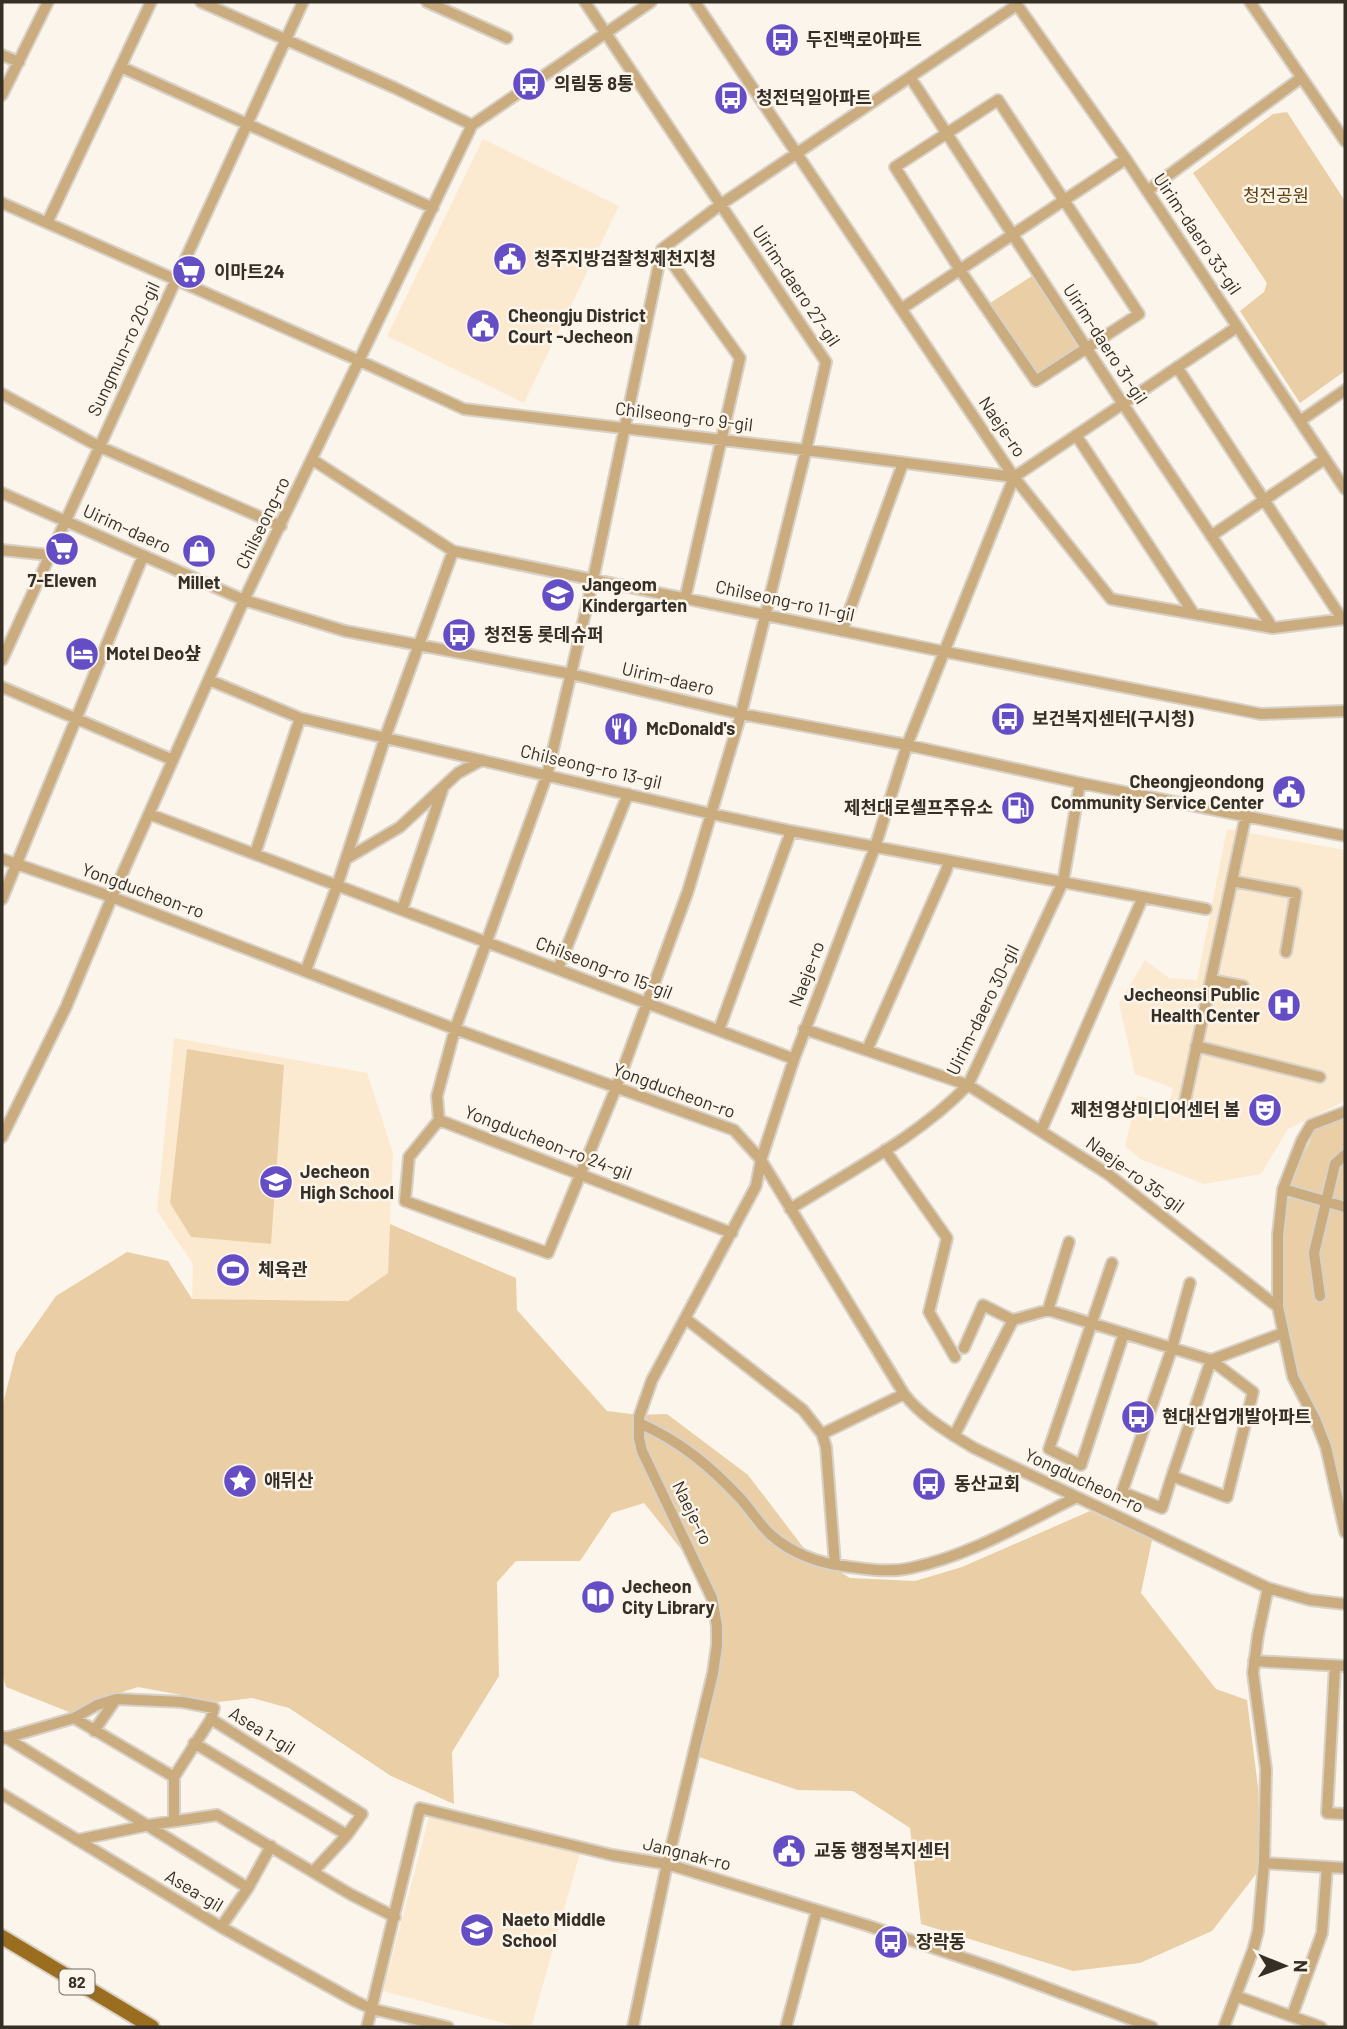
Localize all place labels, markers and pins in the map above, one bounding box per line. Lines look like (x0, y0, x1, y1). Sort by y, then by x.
bus stop icon: 두진백로아파트 (763, 21, 801, 59)
place label: 두진백로아파트 (806, 28, 922, 50)
bus stop icon: 의림동 8통 (510, 65, 548, 103)
place label: 의림동 8통 (554, 72, 634, 94)
bus stop icon: 청전덕일아파트 (712, 79, 750, 117)
place label: 청전덕일아파트 (756, 86, 872, 108)
public building icon: 청주지방검찰청제천지청 (491, 240, 529, 278)
place label: 청주지방검찰청제천지청 (534, 247, 716, 269)
supermarket icon: 이마트24 (170, 253, 208, 291)
place label: 이마트24 (214, 260, 285, 282)
place label: Cheongju District Court -Jecheon (508, 304, 646, 347)
public building icon: Cheongju District Court -Jecheon (464, 307, 502, 345)
supermarket icon: 7-Eleven (43, 530, 81, 568)
shop icon: Millet (180, 532, 218, 570)
place label: 7-Eleven (28, 569, 96, 591)
place label: Millet (178, 571, 221, 593)
place label: Jangeom Kindergarten (582, 573, 687, 616)
school or university icon: Jangeom Kindergarten (539, 576, 577, 614)
bus stop icon: 청전동 롯데슈퍼 (440, 616, 478, 654)
place label: 청전동 롯데슈퍼 (484, 623, 604, 645)
hotel icon: Motel Deo샾 (63, 635, 101, 673)
place label: Motel Deo샾 (106, 642, 201, 664)
bus stop icon: 보건복지센터(구시청) (989, 700, 1027, 738)
place label: 보건복지센터(구시청) (1032, 707, 1194, 729)
restaurant icon: McDonald's (602, 710, 640, 748)
place label: McDonald's (646, 717, 735, 739)
place label: Cheongjeondong Community Service Center (1051, 770, 1264, 813)
public building icon: Cheongjeondong Community Service Center (1270, 773, 1308, 811)
fuel station icon: 제천대로셀프주유소 (999, 789, 1037, 827)
place label: 제천대로셀프주유소 (844, 796, 993, 818)
place label: Jecheonsi Public Health Center (1124, 983, 1260, 1026)
hospital icon: Jecheonsi Public Health Center (1265, 986, 1303, 1024)
theatre icon: 제천영상미디어센터 봄 (1246, 1091, 1284, 1129)
place label: 제천영상미디어센터 봄 (1071, 1098, 1240, 1120)
place label: Jecheon High School (300, 1160, 394, 1203)
school or university icon: Jecheon High School (257, 1163, 295, 1201)
sports icon: 체육관 (214, 1251, 252, 1289)
place label: 체육관 (258, 1258, 308, 1280)
bus stop icon: 현대산업개발아파트 (1119, 1398, 1157, 1436)
place label: 현대산업개발아파트 (1162, 1405, 1311, 1427)
place icon: 애뒤산 (221, 1462, 259, 1500)
bus stop icon: 동산교회 (910, 1465, 948, 1503)
place label: 애뒤산 (264, 1469, 314, 1491)
place label: 동산교회 (954, 1472, 1020, 1494)
place label: Jecheon City Library (622, 1575, 715, 1618)
library icon: Jecheon City Library (579, 1578, 617, 1616)
public building icon: 교동 행정복지센터 (770, 1832, 808, 1870)
place label: 교동 행정복지센터 (814, 1839, 950, 1861)
place label: Naeto Middle School (502, 1908, 606, 1951)
school or university icon: Naeto Middle School (458, 1911, 496, 1949)
bus stop icon: 장락동 (872, 1923, 910, 1961)
place label: 장락동 (916, 1930, 966, 1952)

